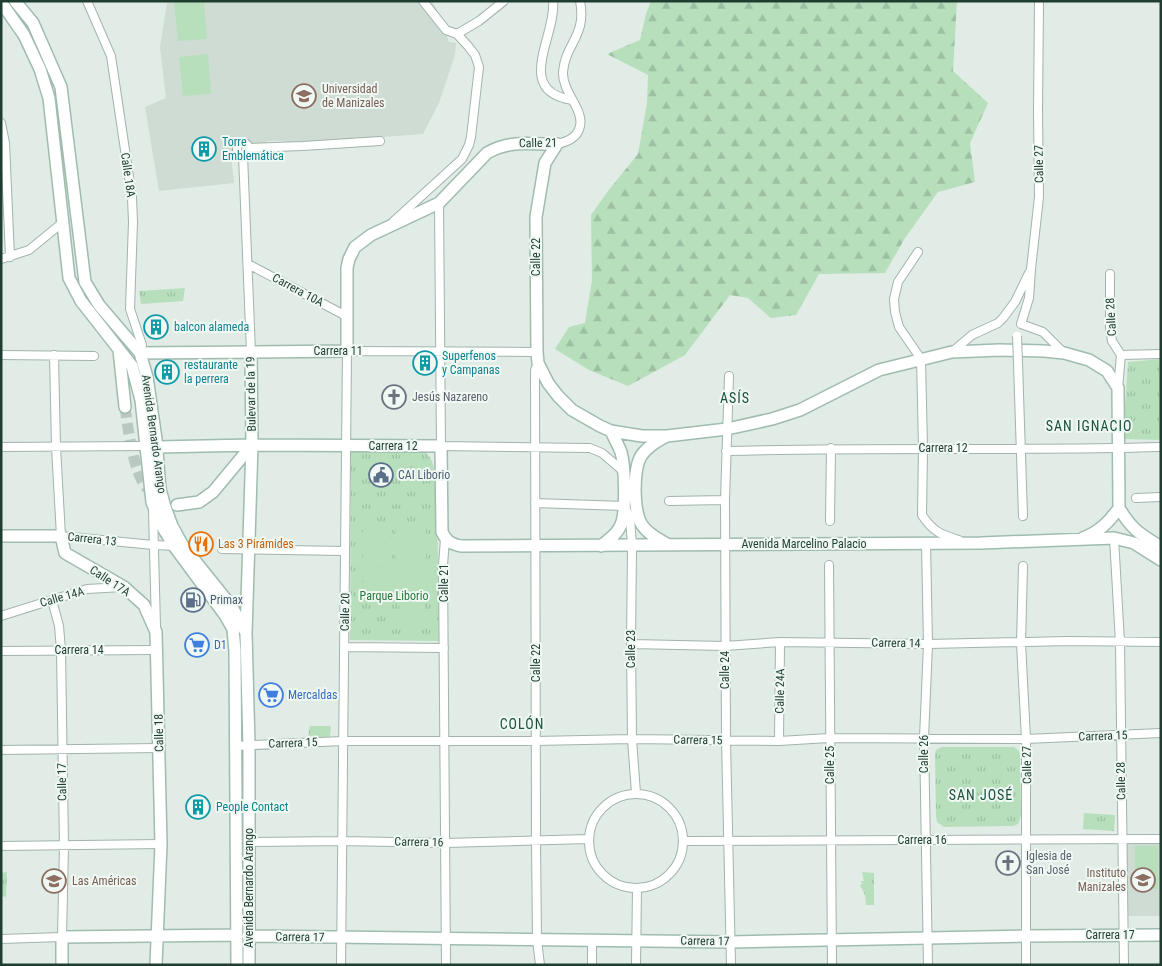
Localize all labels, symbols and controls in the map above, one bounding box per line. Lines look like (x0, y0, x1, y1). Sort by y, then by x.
place label: Universidad de Manizales (322, 82, 385, 110)
school or university icon: Universidad de Manizales (291, 83, 317, 109)
place label: Torre Emblemática (222, 135, 284, 163)
building icon: Torre Emblemática (191, 136, 217, 162)
street label: Calle 21 (519, 136, 557, 150)
street label: Calle 27 (1032, 145, 1046, 183)
street label: Calle 18A (118, 152, 138, 198)
street label: Calle 22 (529, 238, 543, 276)
street label: Carrera 10A (270, 271, 326, 309)
street label: Calle 28 (1103, 297, 1119, 336)
building icon: balcon alameda (143, 314, 169, 340)
place label: balcon alameda (174, 320, 249, 334)
street label: Carrera 11 (313, 344, 363, 358)
place label: Superfenos y Campanas (442, 349, 500, 377)
building icon: Superfenos y Campanas (412, 350, 438, 376)
street label: Bulevar de la 19 (243, 356, 259, 432)
place label: restaurante la perrera (184, 358, 238, 386)
building icon: restaurante la perrera (154, 359, 180, 385)
street label: Avenida Bernardo Arango (139, 374, 169, 494)
church icon: Jesús Nazareno (381, 384, 407, 410)
district label: ASÍS (720, 389, 750, 406)
place label: Jesús Nazareno (412, 390, 488, 404)
district label: SAN IGNACIO (1046, 418, 1132, 434)
street label: Carrera 12 (368, 439, 418, 453)
street label: Carrera 12 (918, 441, 968, 455)
public building icon: CAI Liborio (368, 462, 394, 488)
place label: CAI Liborio (398, 468, 450, 482)
street label: Carrera 13 (67, 529, 117, 549)
restaurant icon: Las 3 Pirámides (188, 531, 214, 557)
place label: Las 3 Pirámides (218, 537, 294, 551)
street label: Avenida Marcelino Palacio (741, 537, 867, 551)
street label: Calle 17A (87, 563, 133, 599)
street label: Calle 21 (437, 564, 451, 602)
street label: Calle 14A (38, 584, 86, 610)
fuel station icon: Primax (180, 587, 206, 613)
park label: Parque Liborio (360, 589, 428, 603)
place label: Primax (210, 593, 243, 607)
street label: Calle 20 (338, 593, 352, 631)
street label: Calle 23 (624, 630, 638, 668)
supermarket icon: D1 (184, 632, 210, 658)
street label: Carrera 14 (871, 636, 921, 650)
place label: D1 (214, 638, 227, 652)
street label: Carrera 14 (54, 643, 104, 657)
street label: Calle 22 (529, 644, 543, 682)
street label: Calle 24 (718, 651, 732, 689)
street label: Calle 24A (773, 668, 787, 714)
supermarket icon: Mercaldas (258, 682, 284, 708)
place label: Mercaldas (288, 688, 337, 702)
street label: Calle 18 (152, 714, 166, 752)
district label: COLÓN (500, 715, 544, 732)
street label: Carrera 15 (1078, 728, 1128, 744)
street label: Carrera 15 (673, 733, 723, 747)
street label: Carrera 15 (268, 735, 318, 751)
street label: Calle 26 (917, 735, 931, 773)
street label: Calle 25 (823, 746, 837, 784)
street label: Calle 27 (1020, 746, 1034, 784)
street label: Calle 28 (1114, 762, 1128, 800)
street label: Calle 17 (55, 763, 69, 801)
district label: SAN JOSÉ (949, 786, 1013, 803)
building icon: People Contact (185, 794, 211, 820)
place label: People Contact (216, 800, 289, 814)
street label: Avenida Bernardo Arango (242, 828, 256, 948)
street label: Carrera 16 (897, 833, 947, 847)
street label: Carrera 16 (394, 835, 444, 849)
place label: Iglesia de San José (1026, 849, 1072, 877)
church icon: Iglesia de San José (995, 850, 1021, 876)
place label: Instituto Manizales (1078, 866, 1126, 894)
school or university icon: Instituto Manizales (1130, 867, 1156, 893)
school or university icon: Las Américas (41, 868, 67, 894)
place label: Las Américas (72, 874, 136, 888)
street label: Carrera 17 (1085, 928, 1135, 942)
street label: Carrera 17 (275, 930, 325, 944)
street label: Carrera 17 (680, 934, 730, 948)

